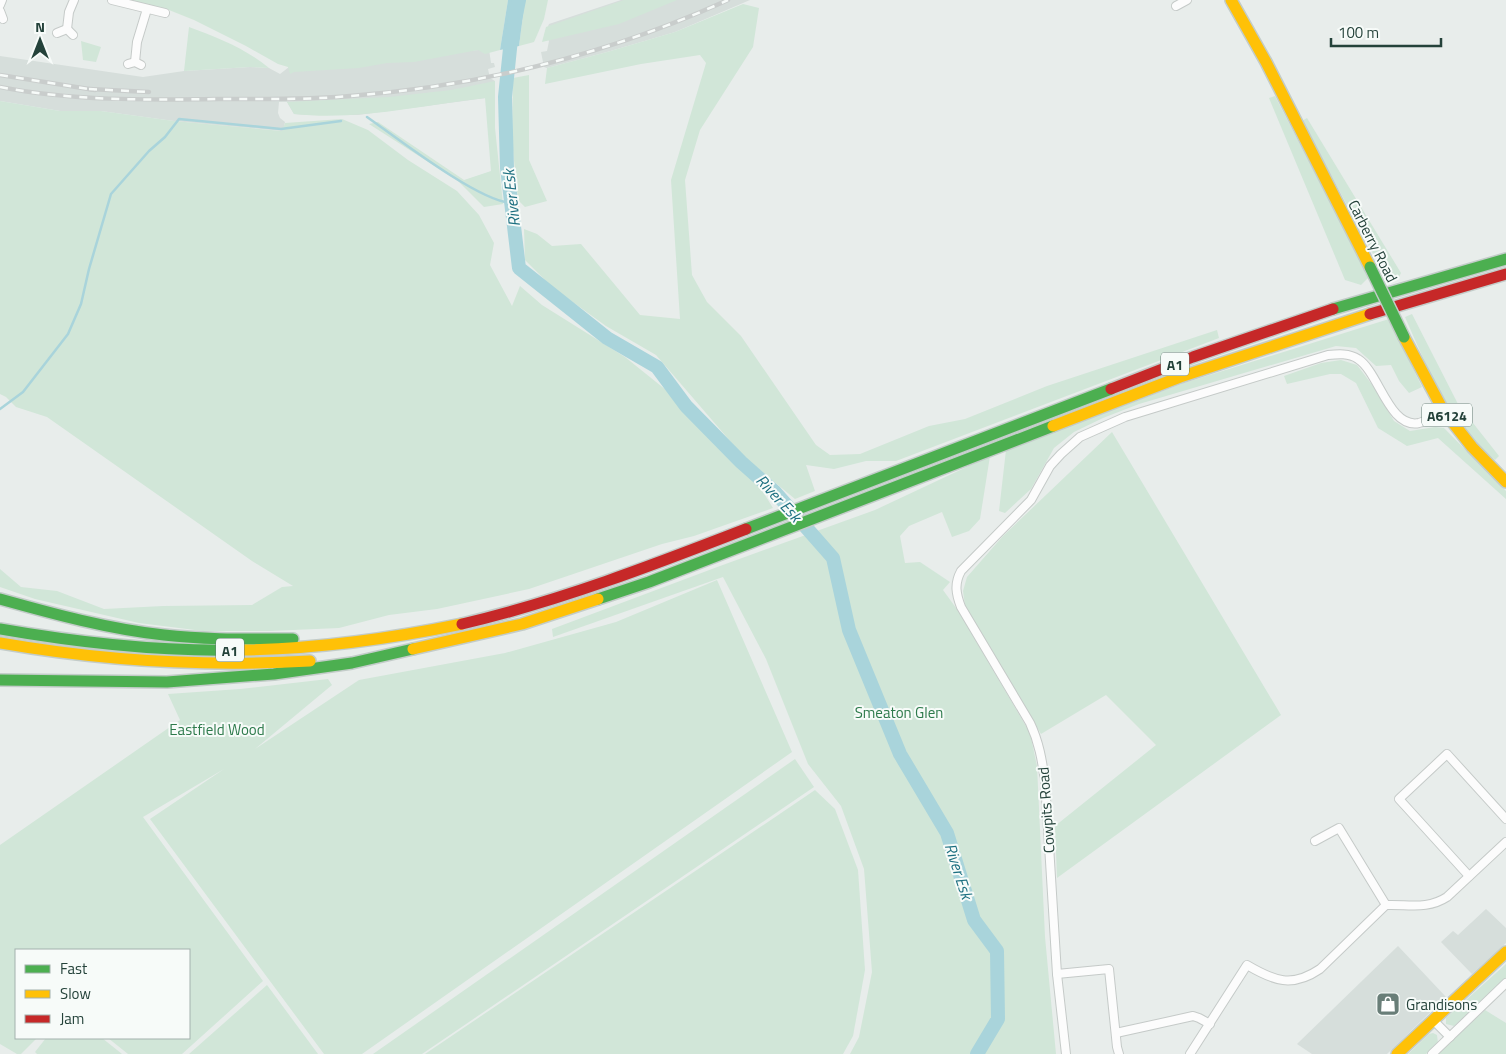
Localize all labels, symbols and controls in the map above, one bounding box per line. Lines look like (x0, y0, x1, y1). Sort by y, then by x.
north arrow (15, 15, 65, 65)
scale bar (1331, 15, 1441, 47)
text: N (35, 16, 45, 37)
text: 100 m (1338, 21, 1379, 44)
water label: River Esk (496, 166, 526, 228)
street label: Carberry Road (1342, 196, 1404, 286)
road number: A1 (1161, 352, 1189, 376)
road number: A6124 (1422, 404, 1472, 426)
water label: River Esk (751, 469, 809, 529)
road number: A1 (216, 638, 244, 662)
park label: Smeaton Glen (855, 701, 943, 724)
park label: Eastfield Wood (169, 718, 265, 741)
street label: Cowpits Road (1032, 766, 1060, 854)
water label: River Esk (939, 840, 980, 904)
legend (15, 949, 190, 1039)
text: Fast (60, 957, 88, 980)
text: Slow (60, 982, 91, 1005)
shop icon: Grandisons (1375, 991, 1401, 1017)
place label: Grandisons (1406, 993, 1477, 1016)
text: Jam (60, 1007, 84, 1030)

